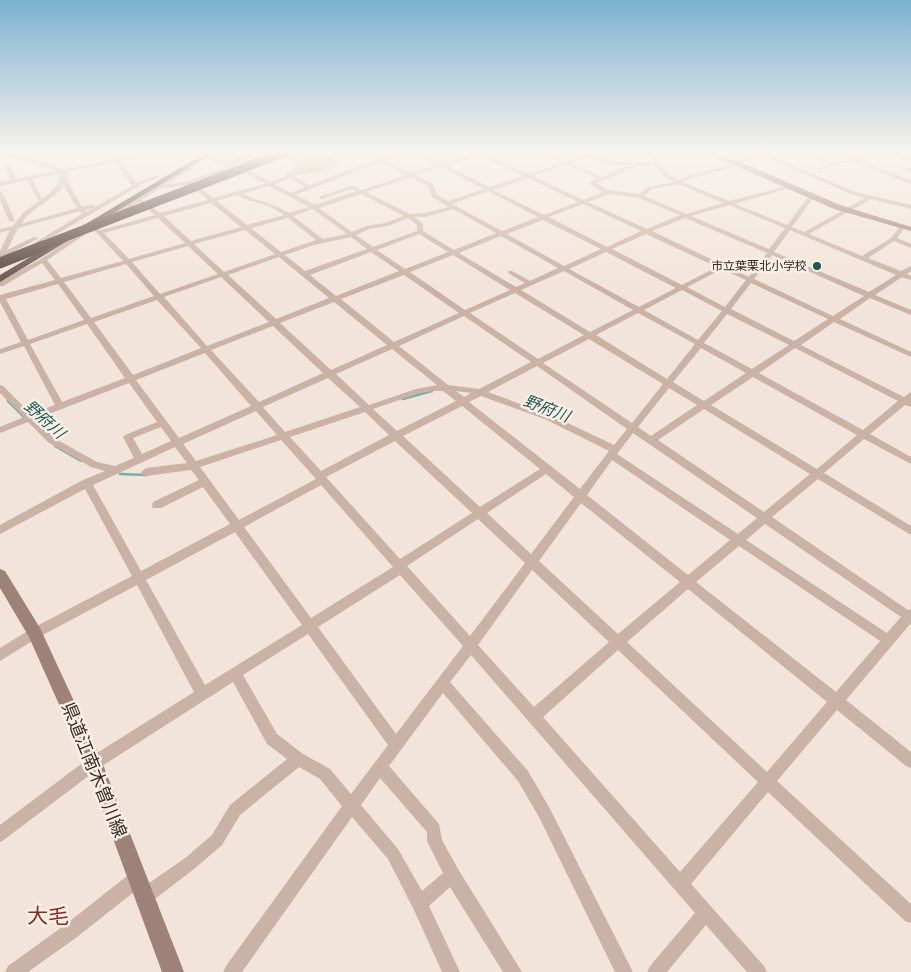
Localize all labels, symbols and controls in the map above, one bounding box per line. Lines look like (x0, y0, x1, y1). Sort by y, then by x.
place label: 市立葉栗北小学校 (711, 258, 807, 274)
marker: 市立葉栗北小学校 (811, 260, 823, 272)
water label: 野府川 (521, 389, 575, 428)
water label: 野府川 (20, 395, 72, 445)
street label: 県道江南木曽川線 (56, 698, 133, 841)
district label: 大毛 (27, 901, 69, 930)

